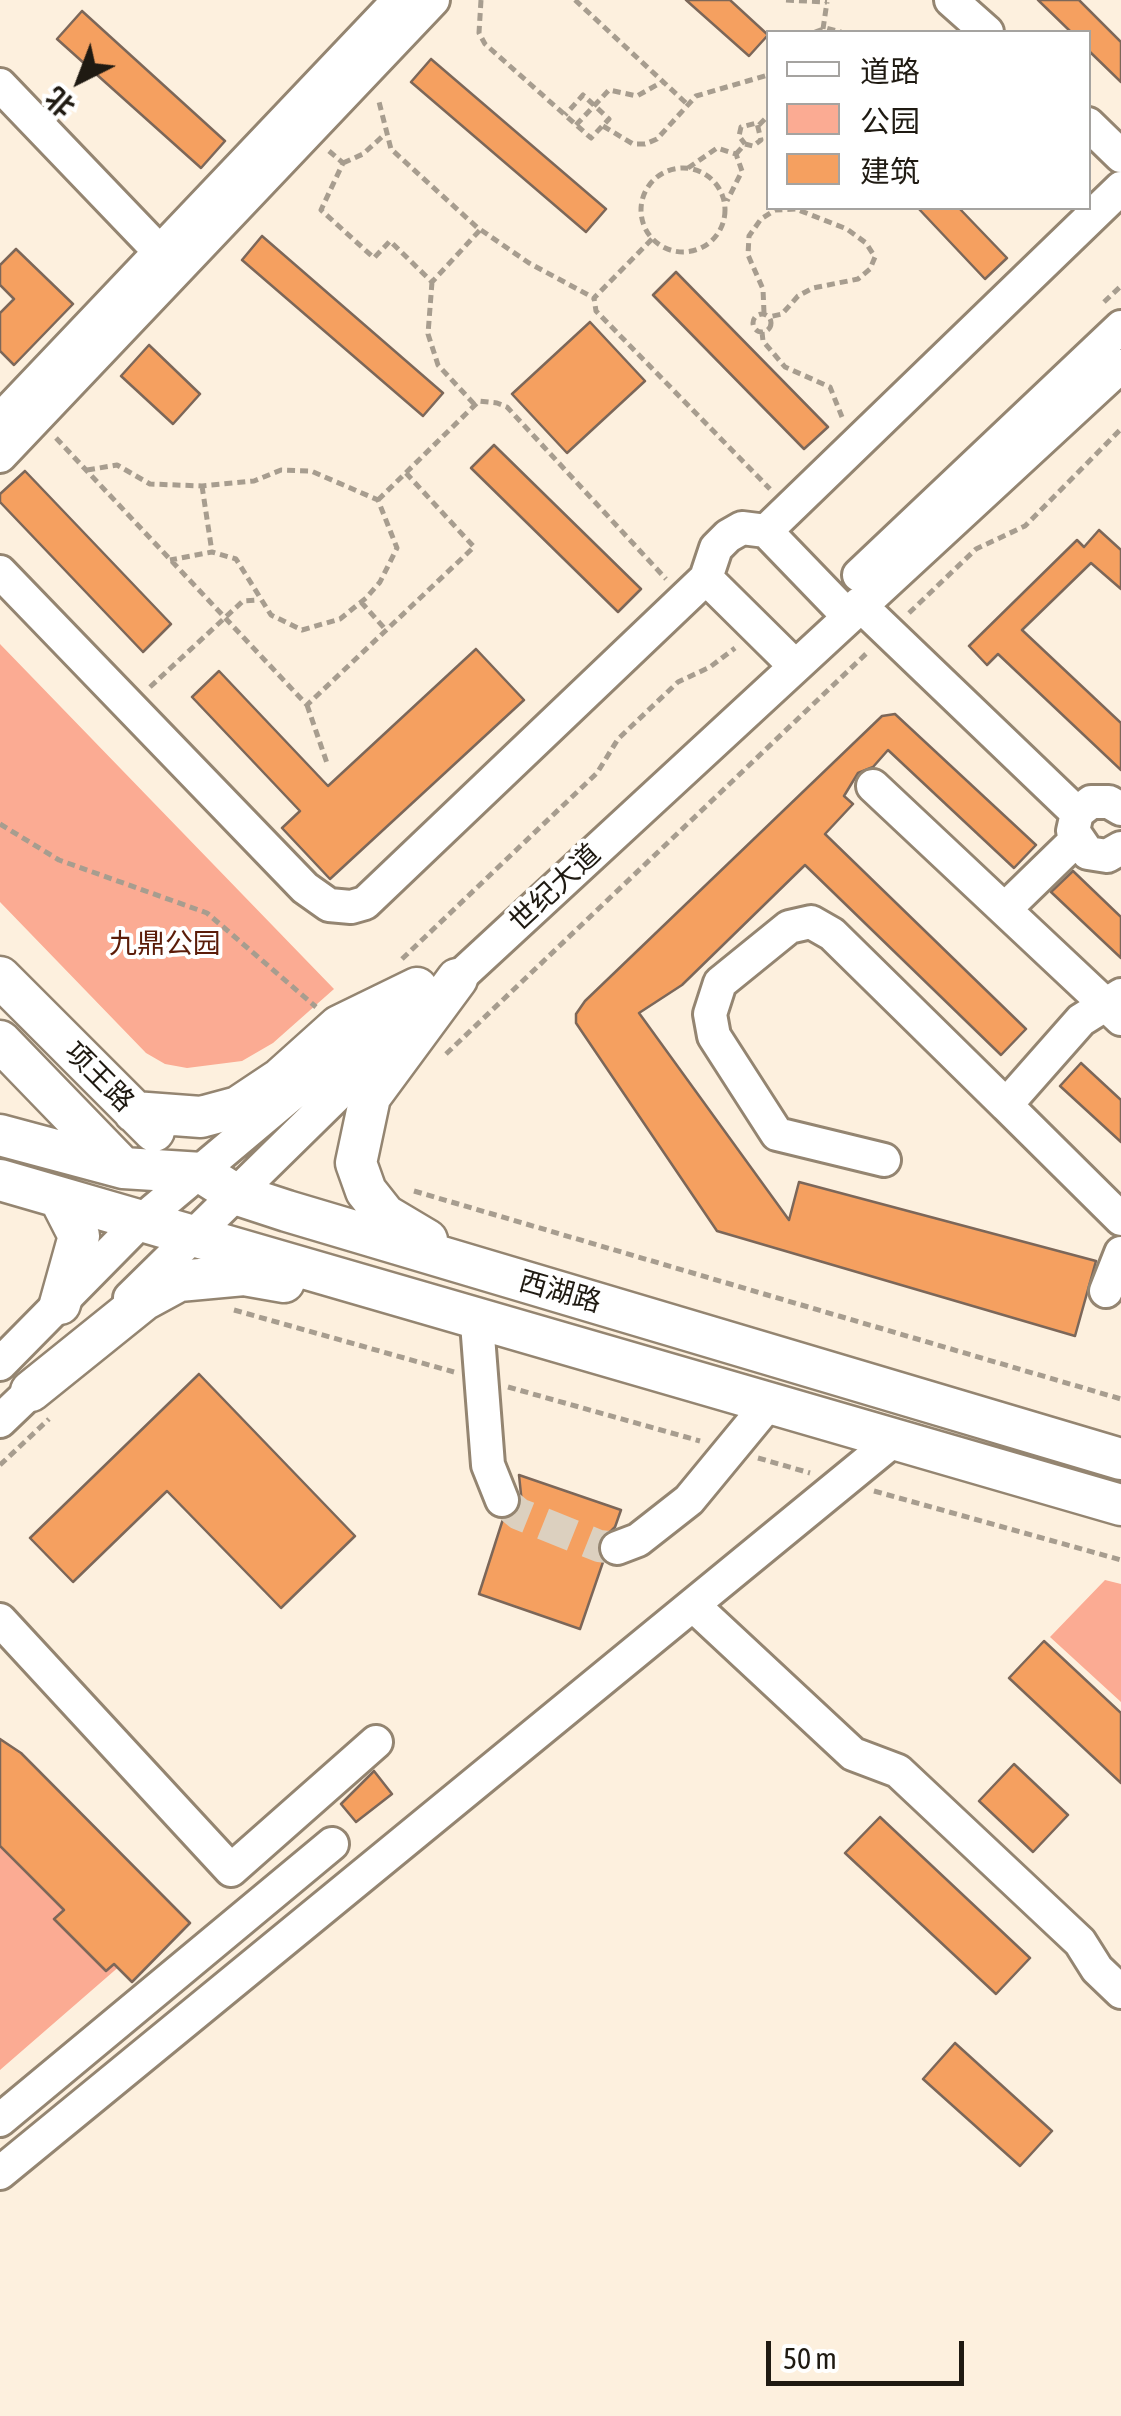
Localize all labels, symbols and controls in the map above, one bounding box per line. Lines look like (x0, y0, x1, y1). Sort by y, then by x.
north arrow (30, 30, 130, 130)
legend (766, 30, 1091, 210)
text: 道路 (860, 54, 920, 88)
text: 北 (39, 81, 81, 124)
text: 公园 (860, 104, 920, 138)
text: 建筑 (860, 154, 920, 188)
street label: 世纪大道 (503, 838, 607, 938)
park label: 九鼎公园 (109, 927, 221, 961)
street label: 项王路 (57, 1035, 141, 1119)
street label: 西湖路 (515, 1264, 605, 1320)
scale bar (771, 2321, 968, 2383)
text: 50 m (783, 2341, 837, 2375)

